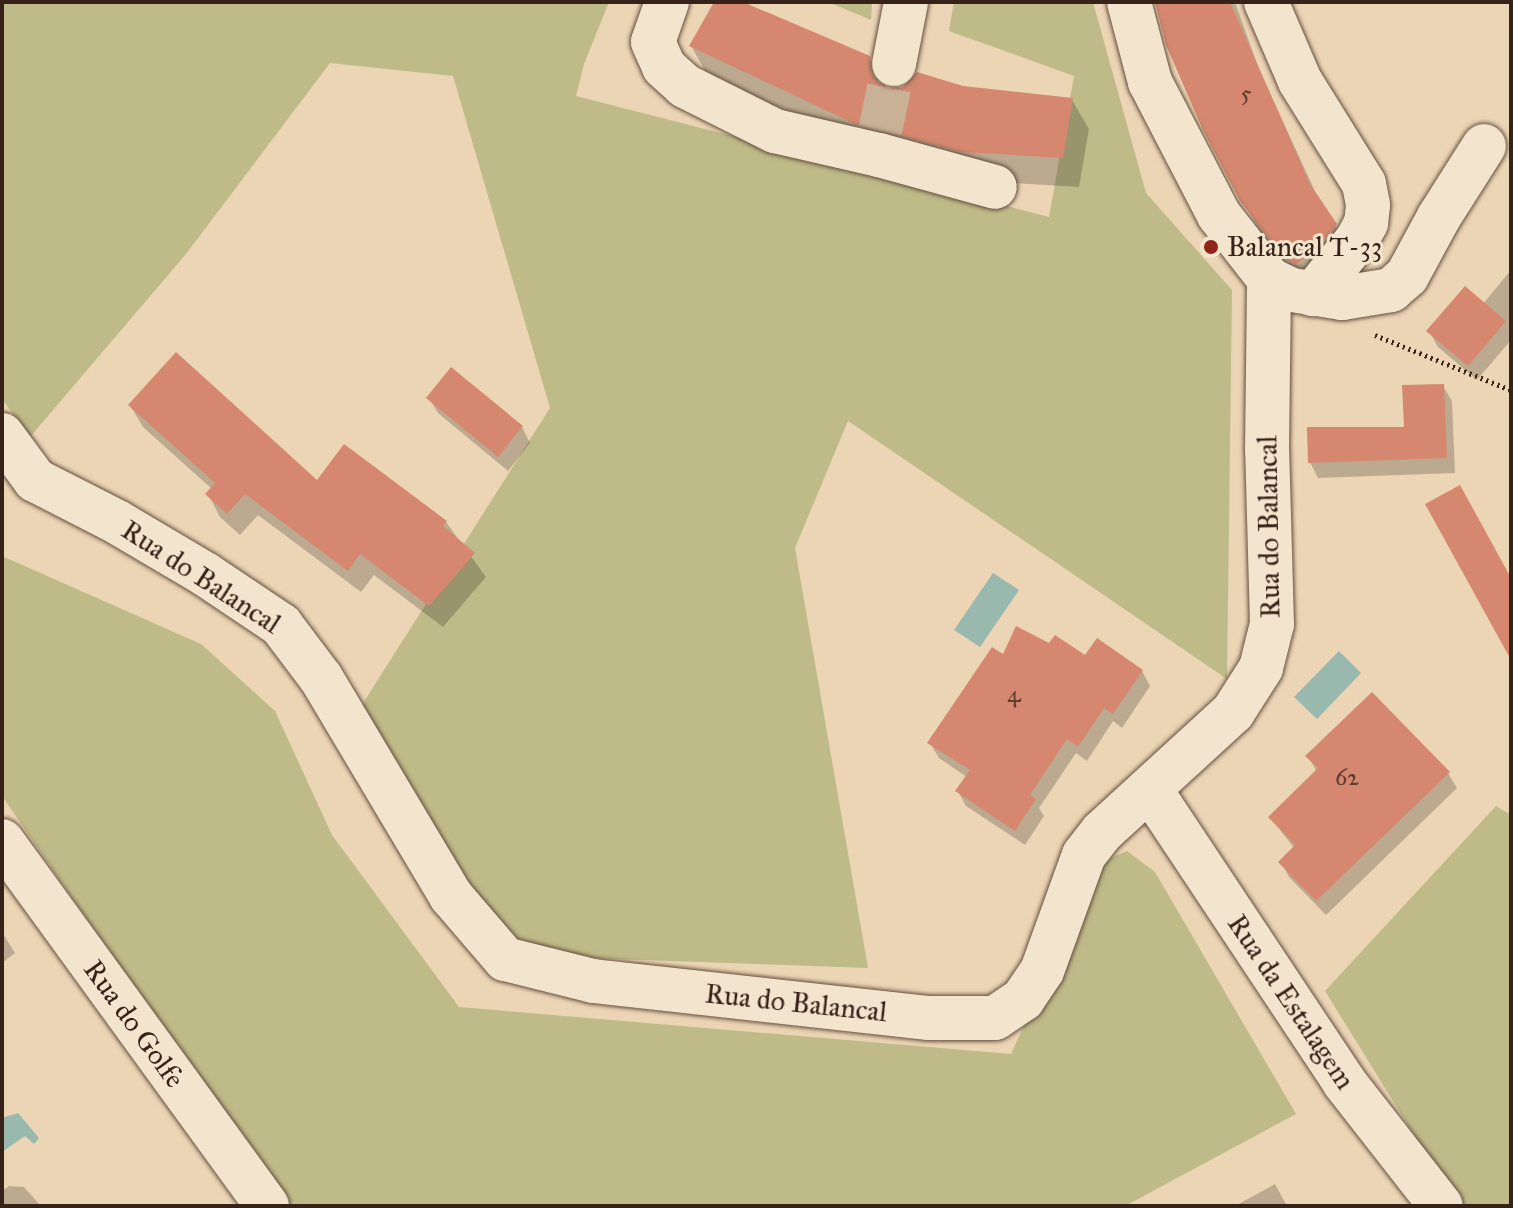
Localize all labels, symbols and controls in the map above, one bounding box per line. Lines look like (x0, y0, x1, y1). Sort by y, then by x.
house number: 5 (1240, 80, 1252, 108)
place label: Balancal T-33 (1227, 230, 1382, 264)
marker: Balancal T-33 (1202, 238, 1220, 256)
street label: Rua do Balancal (1251, 435, 1287, 619)
street label: Rua do Balancal (115, 513, 287, 641)
house number: 4 (1007, 681, 1021, 709)
house number: 62 (1335, 764, 1359, 792)
street label: Rua da Estalagem (1220, 908, 1362, 1096)
street label: Rua do Golfe (76, 954, 192, 1094)
street label: Rua do Balancal (703, 977, 889, 1029)

